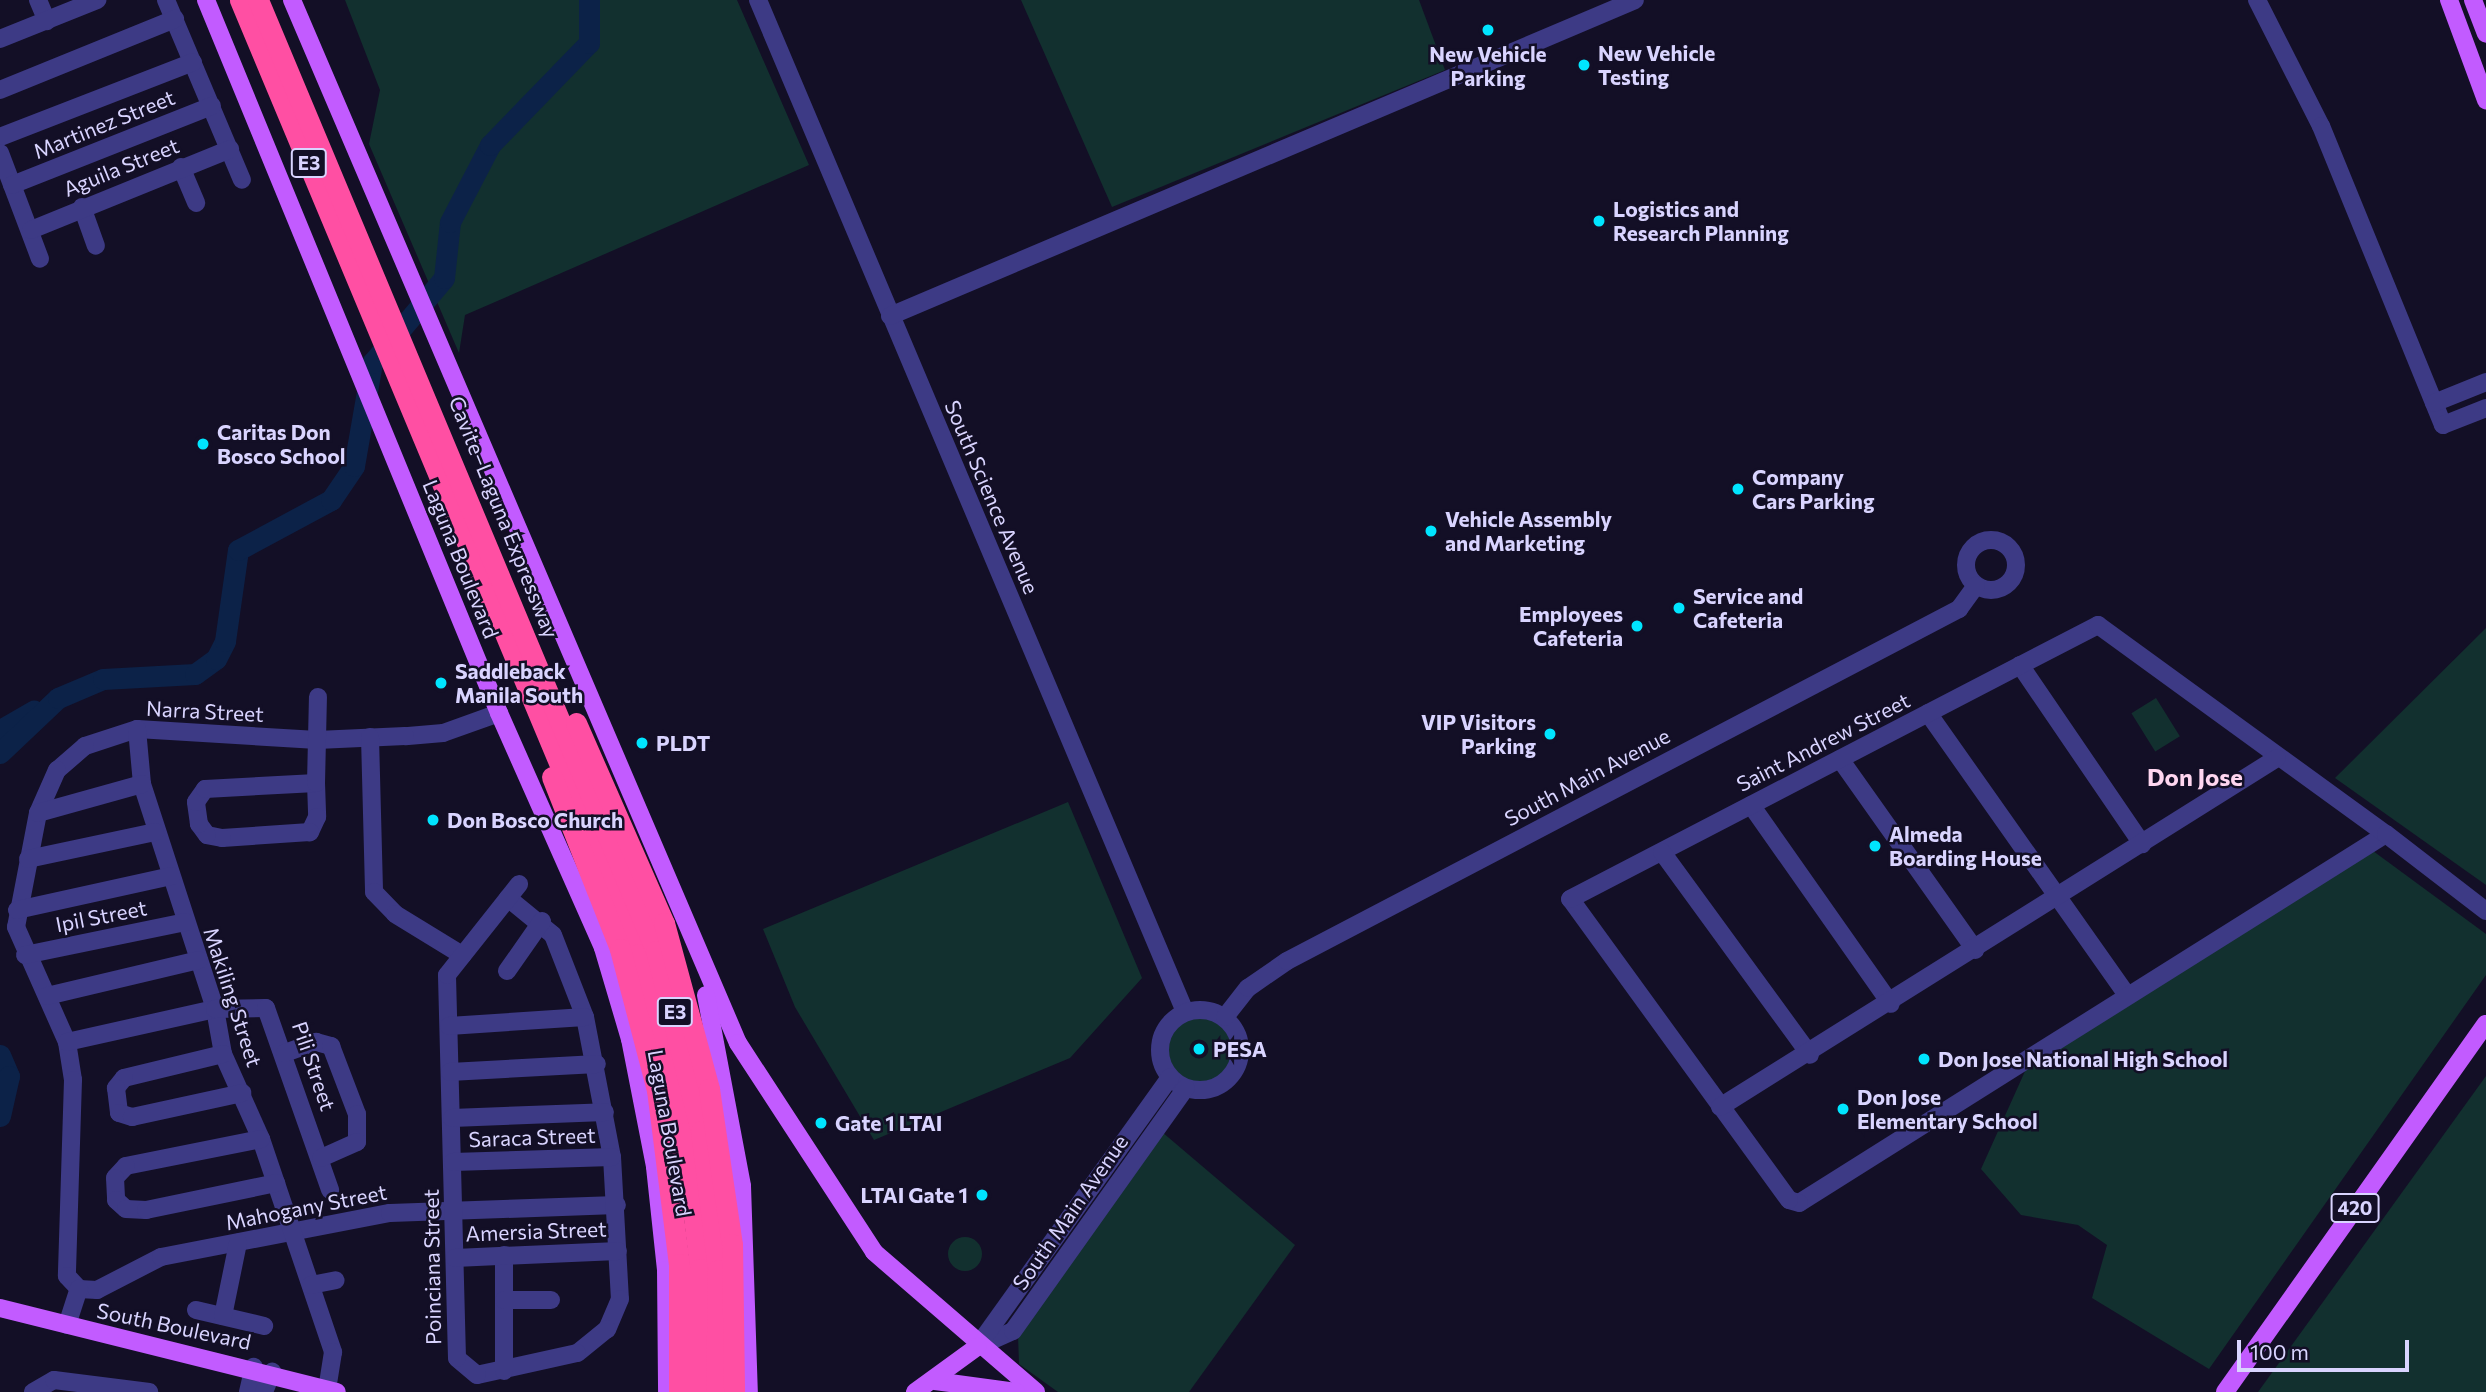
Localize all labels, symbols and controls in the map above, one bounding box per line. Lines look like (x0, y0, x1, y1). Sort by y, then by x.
marker: New Vehicle Parking (1480, 22, 1496, 38)
place label: New Vehicle Testing (1598, 40, 1715, 90)
place label: New Vehicle Parking (1429, 41, 1547, 91)
marker: New Vehicle Testing (1576, 57, 1592, 73)
street label: Martinez Street (30, 84, 178, 164)
street label: Aguila Street (60, 132, 182, 202)
road number: E3 (290, 148, 328, 178)
place label: Logistics and Research Planning (1613, 196, 1789, 246)
marker: Logistics and Research Planning (1591, 213, 1607, 229)
street label: Cavite–Laguna Expressway (444, 392, 564, 642)
street label: South Science Avenue (940, 396, 1044, 598)
place label: Caritas Don Bosco School (217, 419, 346, 469)
marker: Caritas Don Bosco School (195, 436, 211, 452)
place label: Company Cars Parking (1752, 464, 1875, 514)
street label: Laguna Boulevard (418, 476, 504, 642)
marker: Company Cars Parking (1730, 481, 1746, 497)
place label: Vehicle Assembly and Marketing (1445, 506, 1612, 556)
marker: Vehicle Assembly and Marketing (1423, 523, 1439, 539)
place label: Service and Cafeteria (1693, 583, 1803, 633)
marker: Service and Cafeteria (1671, 600, 1687, 616)
place label: Employees Cafeteria (1519, 601, 1623, 651)
marker: Employees Cafeteria (1629, 618, 1645, 634)
place label: Saddleback Manila South (455, 658, 583, 708)
marker: Saddleback Manila South (433, 675, 449, 691)
street label: Saint Andrew Street (1732, 687, 1914, 797)
street label: Narra Street (146, 695, 264, 727)
place label: VIP Visitors Parking (1421, 709, 1536, 759)
street label: South Main Avenue (1500, 723, 1674, 831)
marker: VIP Visitors Parking (1542, 726, 1558, 742)
place label: PLDT (656, 730, 710, 756)
marker: PLDT (634, 735, 650, 751)
district label: Don Jose (2147, 763, 2243, 791)
place label: Don Bosco Church (447, 807, 623, 833)
marker: Don Bosco Church (425, 812, 441, 828)
place label: Almeda Boarding House (1889, 821, 2042, 871)
marker: Almeda Boarding House (1867, 838, 1883, 854)
street label: Ipil Street (53, 895, 149, 937)
street label: Makiling Street (199, 924, 267, 1070)
road number: E3 (656, 996, 694, 1028)
street label: Pili Street (287, 1018, 341, 1114)
place label: PESA (1213, 1036, 1267, 1062)
marker: PESA (1191, 1041, 1207, 1057)
place label: Don Jose National High School (1938, 1046, 2228, 1072)
street label: Laguna Boulevard (643, 1048, 697, 1218)
marker: Don Jose National High School (1916, 1051, 1932, 1067)
place label: Don Jose Elementary School (1857, 1084, 2038, 1134)
marker: Don Jose Elementary School (1835, 1101, 1851, 1117)
place label: Gate 1 LTAI (835, 1110, 942, 1136)
marker: Gate 1 LTAI (813, 1115, 829, 1131)
street label: Saraca Street (468, 1122, 596, 1152)
street label: South Main Avenue (1007, 1130, 1133, 1294)
street label: Mahogany Street (223, 1179, 389, 1235)
place label: LTAI Gate 1 (861, 1182, 968, 1208)
marker: LTAI Gate 1 (974, 1187, 990, 1203)
street label: Poinciana Street (418, 1189, 446, 1345)
road number: 420 (2330, 1192, 2380, 1224)
street label: Amersia Street (465, 1216, 607, 1246)
street label: South Boulevard (95, 1297, 253, 1355)
scale bar (2241, 1326, 2412, 1370)
text: 100 m (2250, 1339, 2309, 1364)

